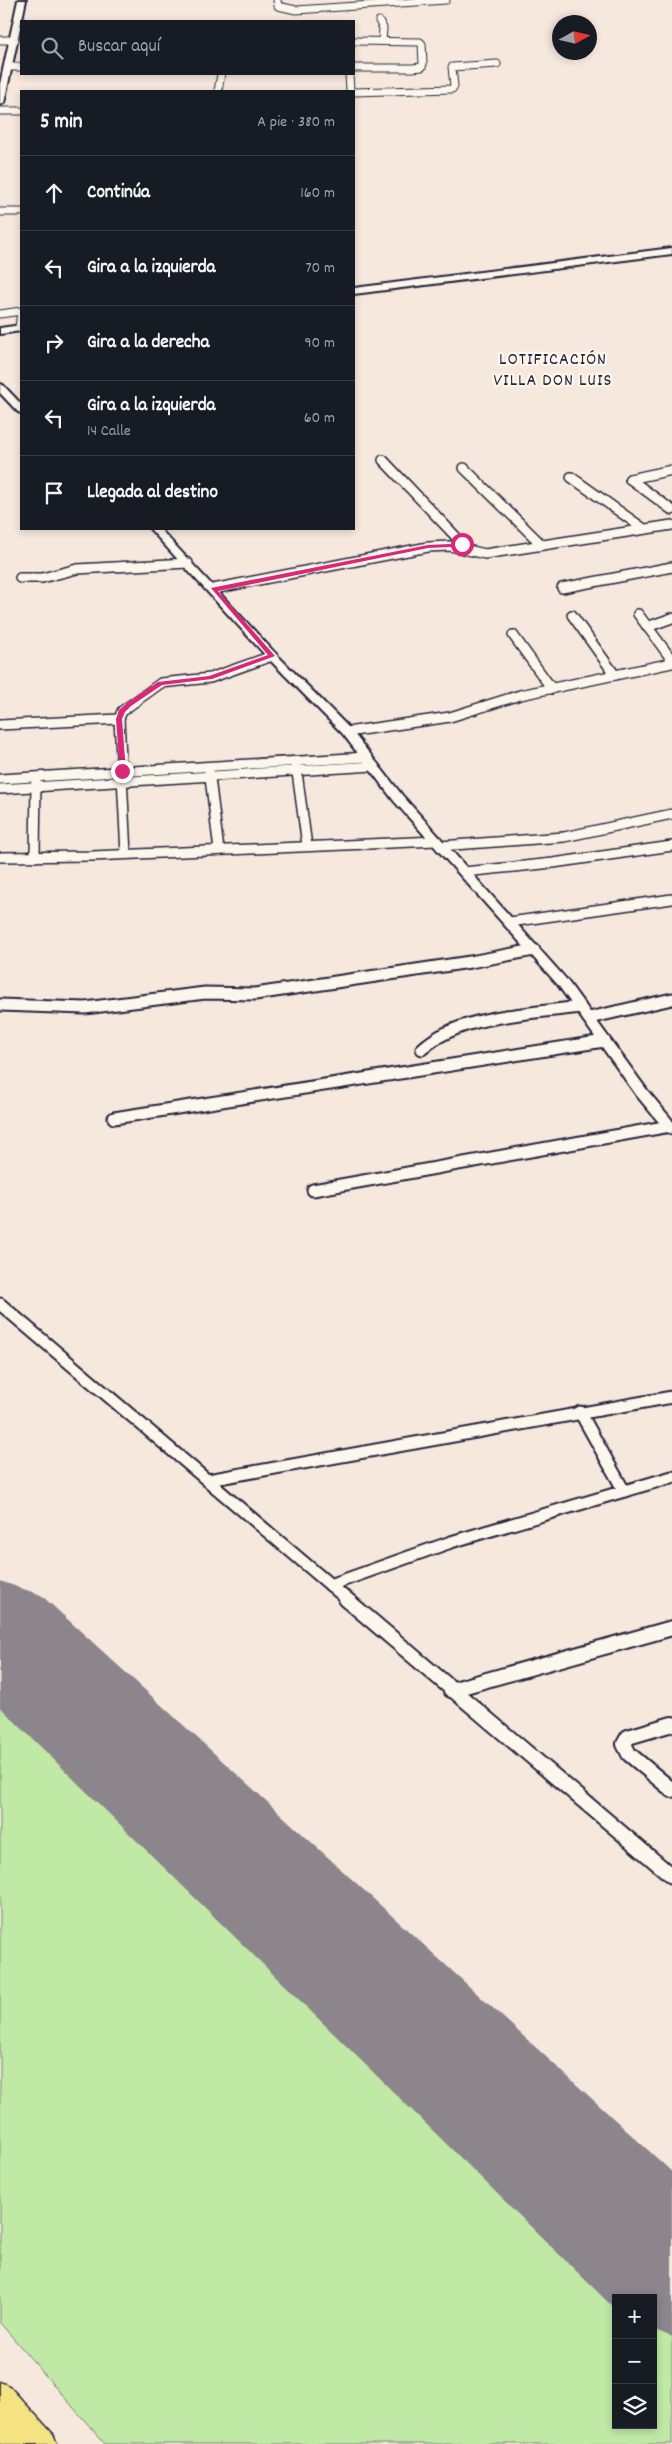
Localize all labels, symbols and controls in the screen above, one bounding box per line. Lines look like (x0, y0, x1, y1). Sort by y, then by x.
north arrow (552, 15, 597, 60)
search box (20, 20, 355, 75)
icon: search (38, 34, 66, 62)
text: Buscar aquí (78, 34, 160, 61)
text: 5 min (40, 108, 83, 138)
text: A pie · 380 m (257, 111, 335, 134)
icon: ahead (40, 179, 68, 207)
text: Continúa (87, 180, 150, 207)
text: 160 m (300, 182, 335, 205)
icon: left (40, 254, 68, 282)
text: Gira a la izquierda (87, 255, 215, 282)
text: 70 m (305, 257, 335, 280)
icon: right (40, 329, 68, 357)
text: Gira a la derecha (87, 330, 209, 357)
text: 90 m (304, 332, 335, 355)
district label: LOTIFICACIÓN VILLA DON LUIS (493, 348, 613, 394)
text: Gira a la izquierda (87, 393, 215, 420)
icon: left (40, 404, 68, 432)
text: 60 m (304, 407, 335, 430)
text: 14 Calle (87, 420, 131, 443)
icon: arrive (40, 479, 68, 507)
text: Llegada al destino (87, 480, 218, 507)
route start (451, 533, 474, 556)
route end (111, 760, 134, 783)
map controls (612, 2294, 657, 2429)
button: + (612, 2294, 657, 2339)
button: − (612, 2339, 657, 2384)
button: layers (612, 2384, 657, 2429)

